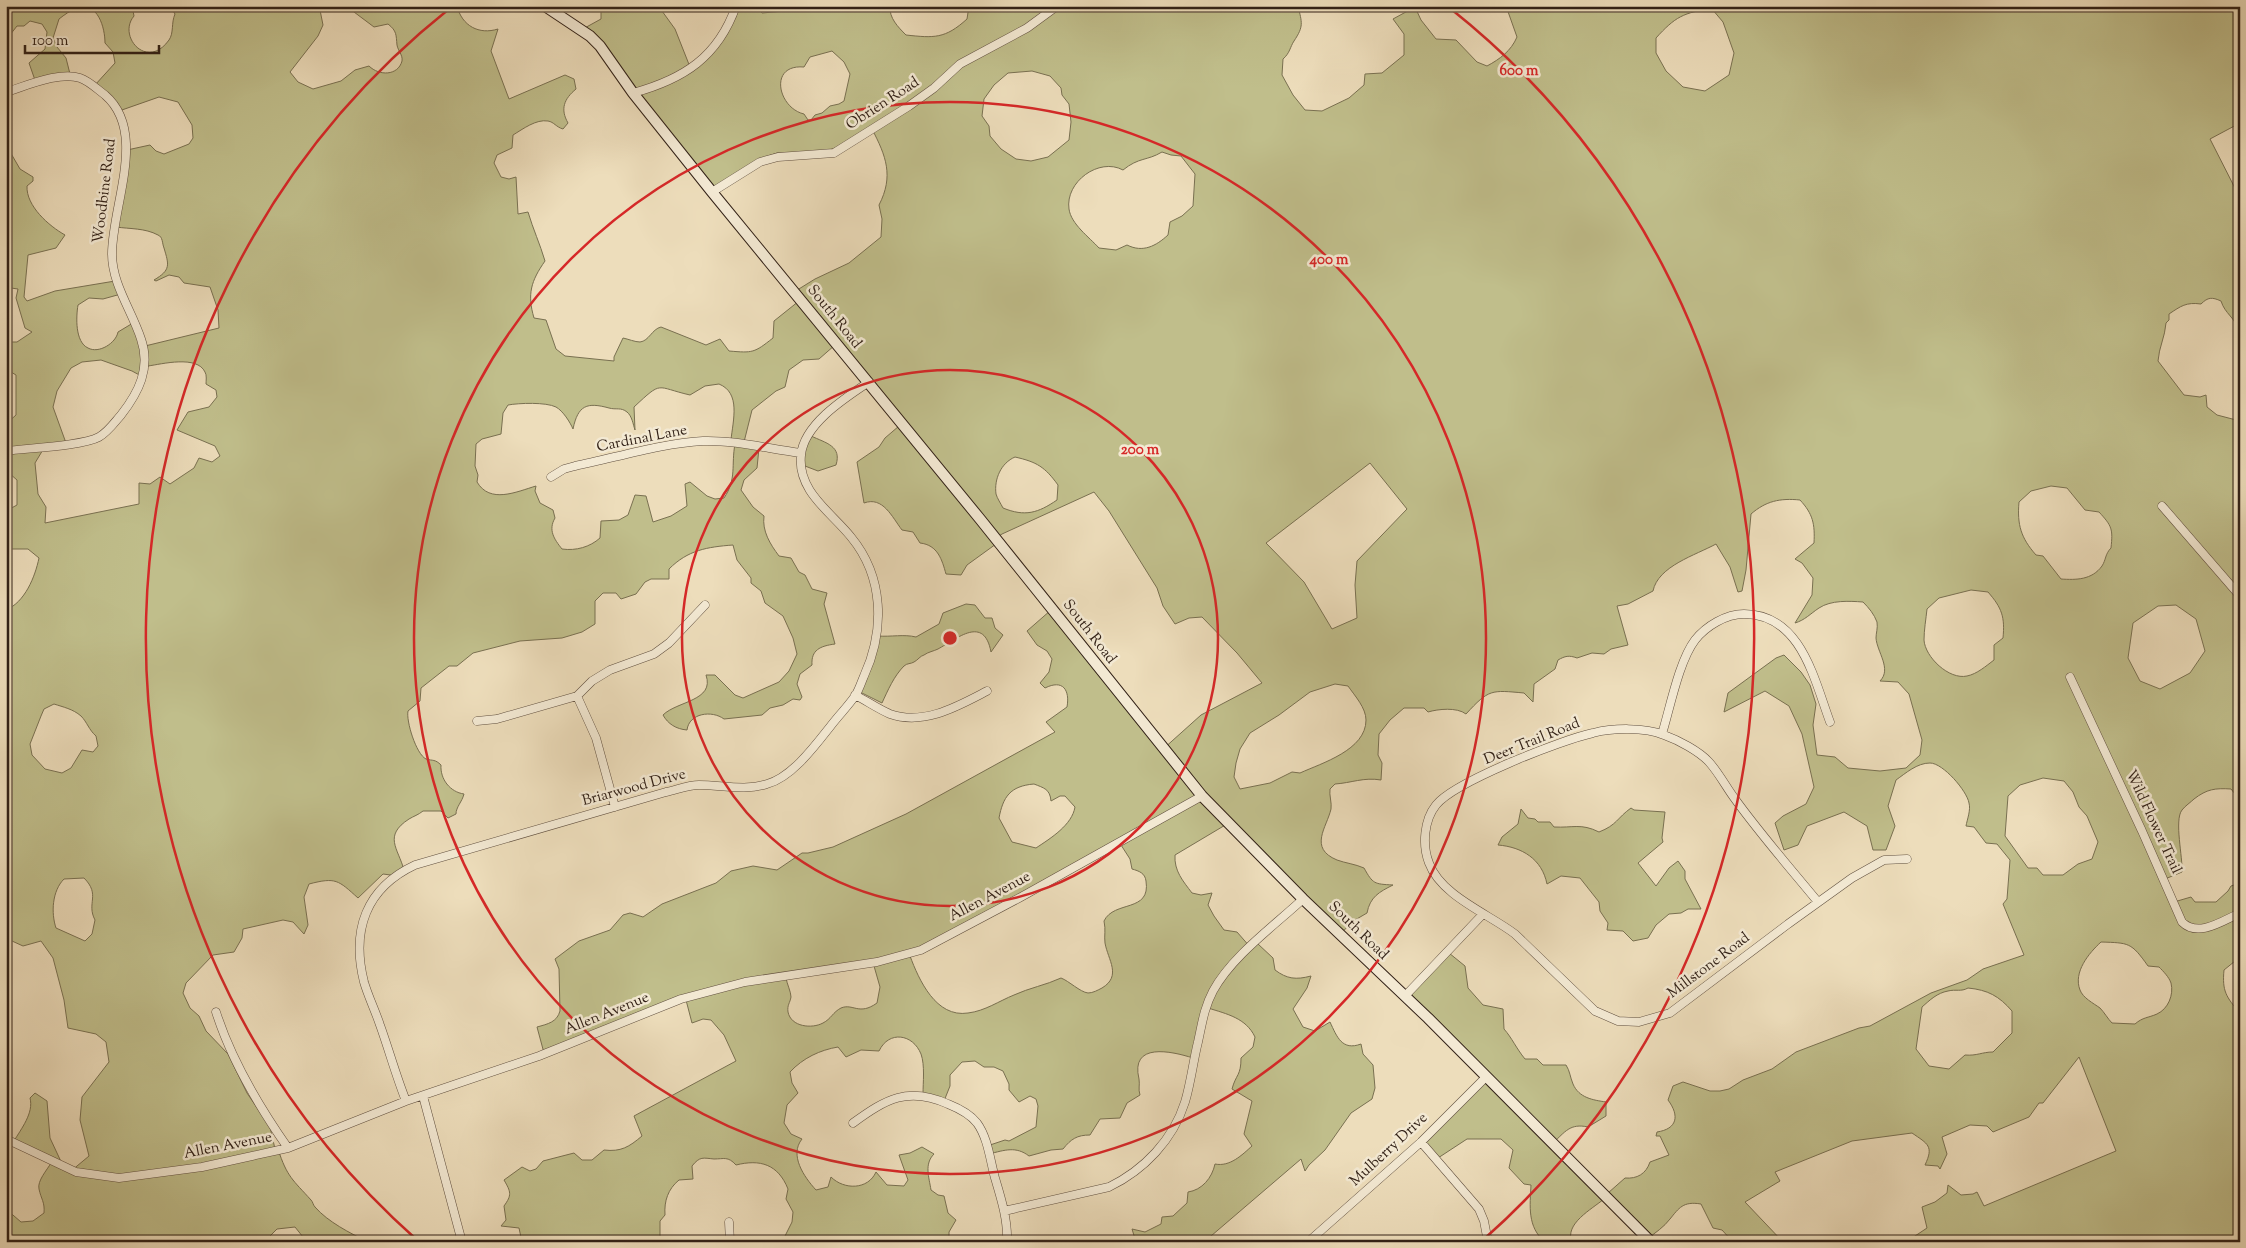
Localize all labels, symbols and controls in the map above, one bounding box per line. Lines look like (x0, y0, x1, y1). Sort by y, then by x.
scale bar (25, 22, 159, 54)
text: 100 m (32, 31, 69, 52)
text: 600 m (1500, 61, 1539, 82)
street label: Obrien Road (842, 72, 924, 136)
street label: Woodbine Road (88, 137, 122, 245)
text: 400 m (1309, 250, 1349, 271)
street label: South Road (802, 281, 867, 354)
street label: Cardinal Lane (595, 420, 689, 458)
text: 200 m (1121, 440, 1160, 461)
street label: South Road (1057, 595, 1121, 669)
centre of rings (941, 629, 959, 647)
street label: Deer Trail Road (1481, 713, 1584, 771)
street label: Briarwood Drive (580, 764, 688, 812)
street label: Wild Flower Trail (2120, 767, 2186, 877)
street label: Allen Avenue (946, 867, 1034, 927)
street label: South Road (1323, 897, 1393, 966)
street label: Millstone Road (1663, 928, 1755, 1004)
street label: Allen Avenue (562, 987, 652, 1041)
street label: Mulberry Drive (1345, 1108, 1433, 1192)
street label: Allen Avenue (182, 1127, 274, 1165)

